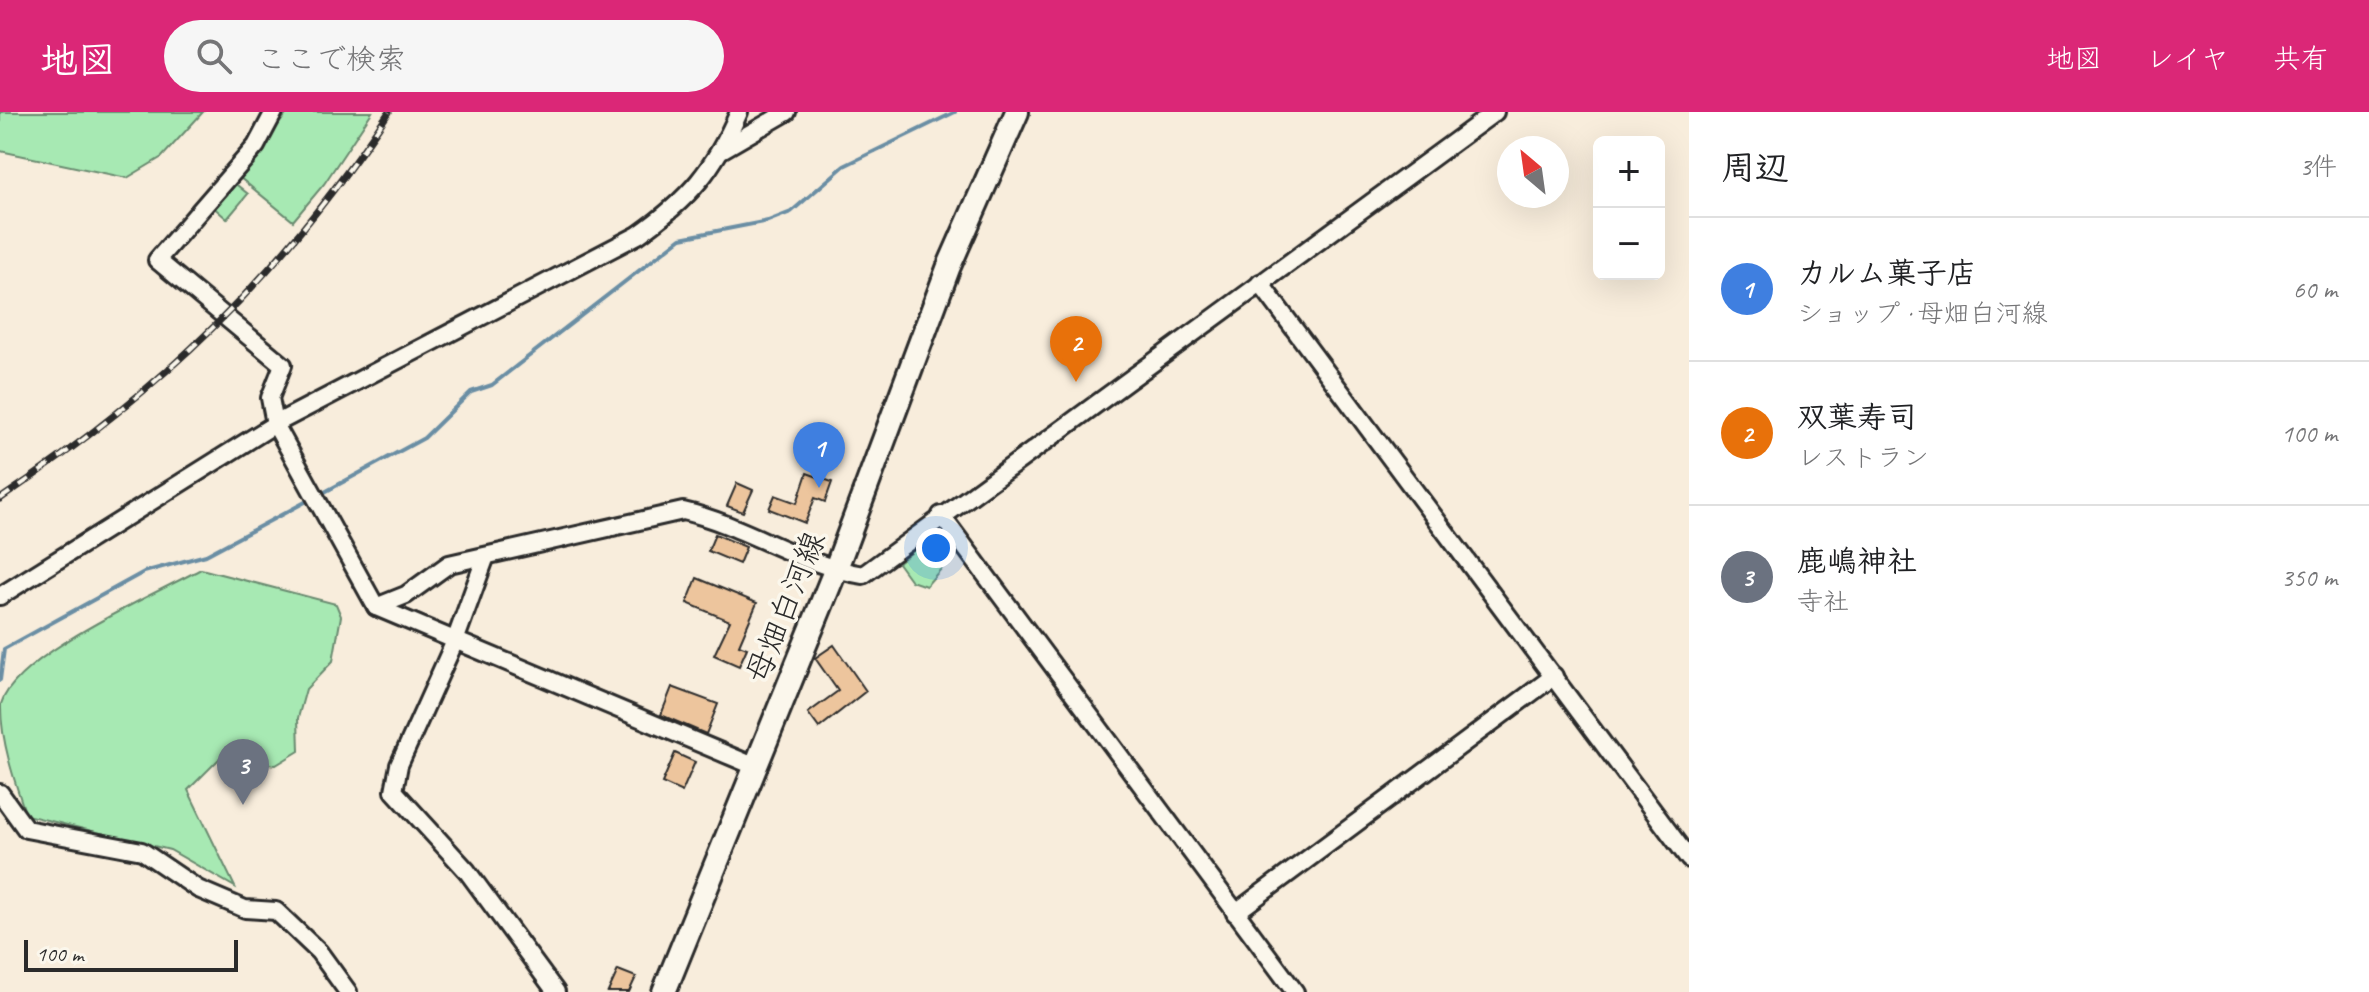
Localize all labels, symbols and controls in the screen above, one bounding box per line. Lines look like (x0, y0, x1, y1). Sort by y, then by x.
search box (164, 20, 724, 92)
icon: search (192, 34, 236, 78)
text: 地図 (40, 37, 116, 84)
text: ここで検索 (256, 40, 406, 78)
text: 地図 (2046, 41, 2102, 76)
text: レイヤ (2146, 41, 2229, 76)
text: 共有 (2273, 41, 2329, 76)
north arrow (1497, 136, 1569, 208)
map controls (1593, 136, 1665, 280)
button: + (1593, 136, 1665, 208)
text: 周辺 (1721, 146, 1789, 189)
text: 3件 (2299, 150, 2337, 183)
button: − (1593, 208, 1665, 280)
text: カルム菓子店 (1797, 254, 1976, 292)
text: 1 (1741, 273, 1753, 306)
text: 60 m (2293, 273, 2337, 306)
text: ショップ · 母畑白河線 (1797, 297, 2047, 330)
pin: 2 (1050, 316, 1102, 382)
text: 双葉寿司 (1797, 398, 1917, 436)
text: 2 (1741, 417, 1753, 450)
text: 100 m (2281, 417, 2337, 450)
pin: 1 (793, 422, 845, 488)
text: レストラン (1797, 441, 1929, 474)
street label: 母畑白河線 (736, 525, 834, 689)
your location (916, 528, 956, 568)
text: 鹿嶋神社 (1797, 542, 1917, 580)
text: 3 (1741, 561, 1753, 594)
text: 350 m (2281, 561, 2337, 594)
text: 寺社 (1797, 585, 1849, 618)
pin: 3 (217, 739, 269, 805)
scale bar (24, 936, 238, 972)
text: 100 m (36, 940, 83, 968)

